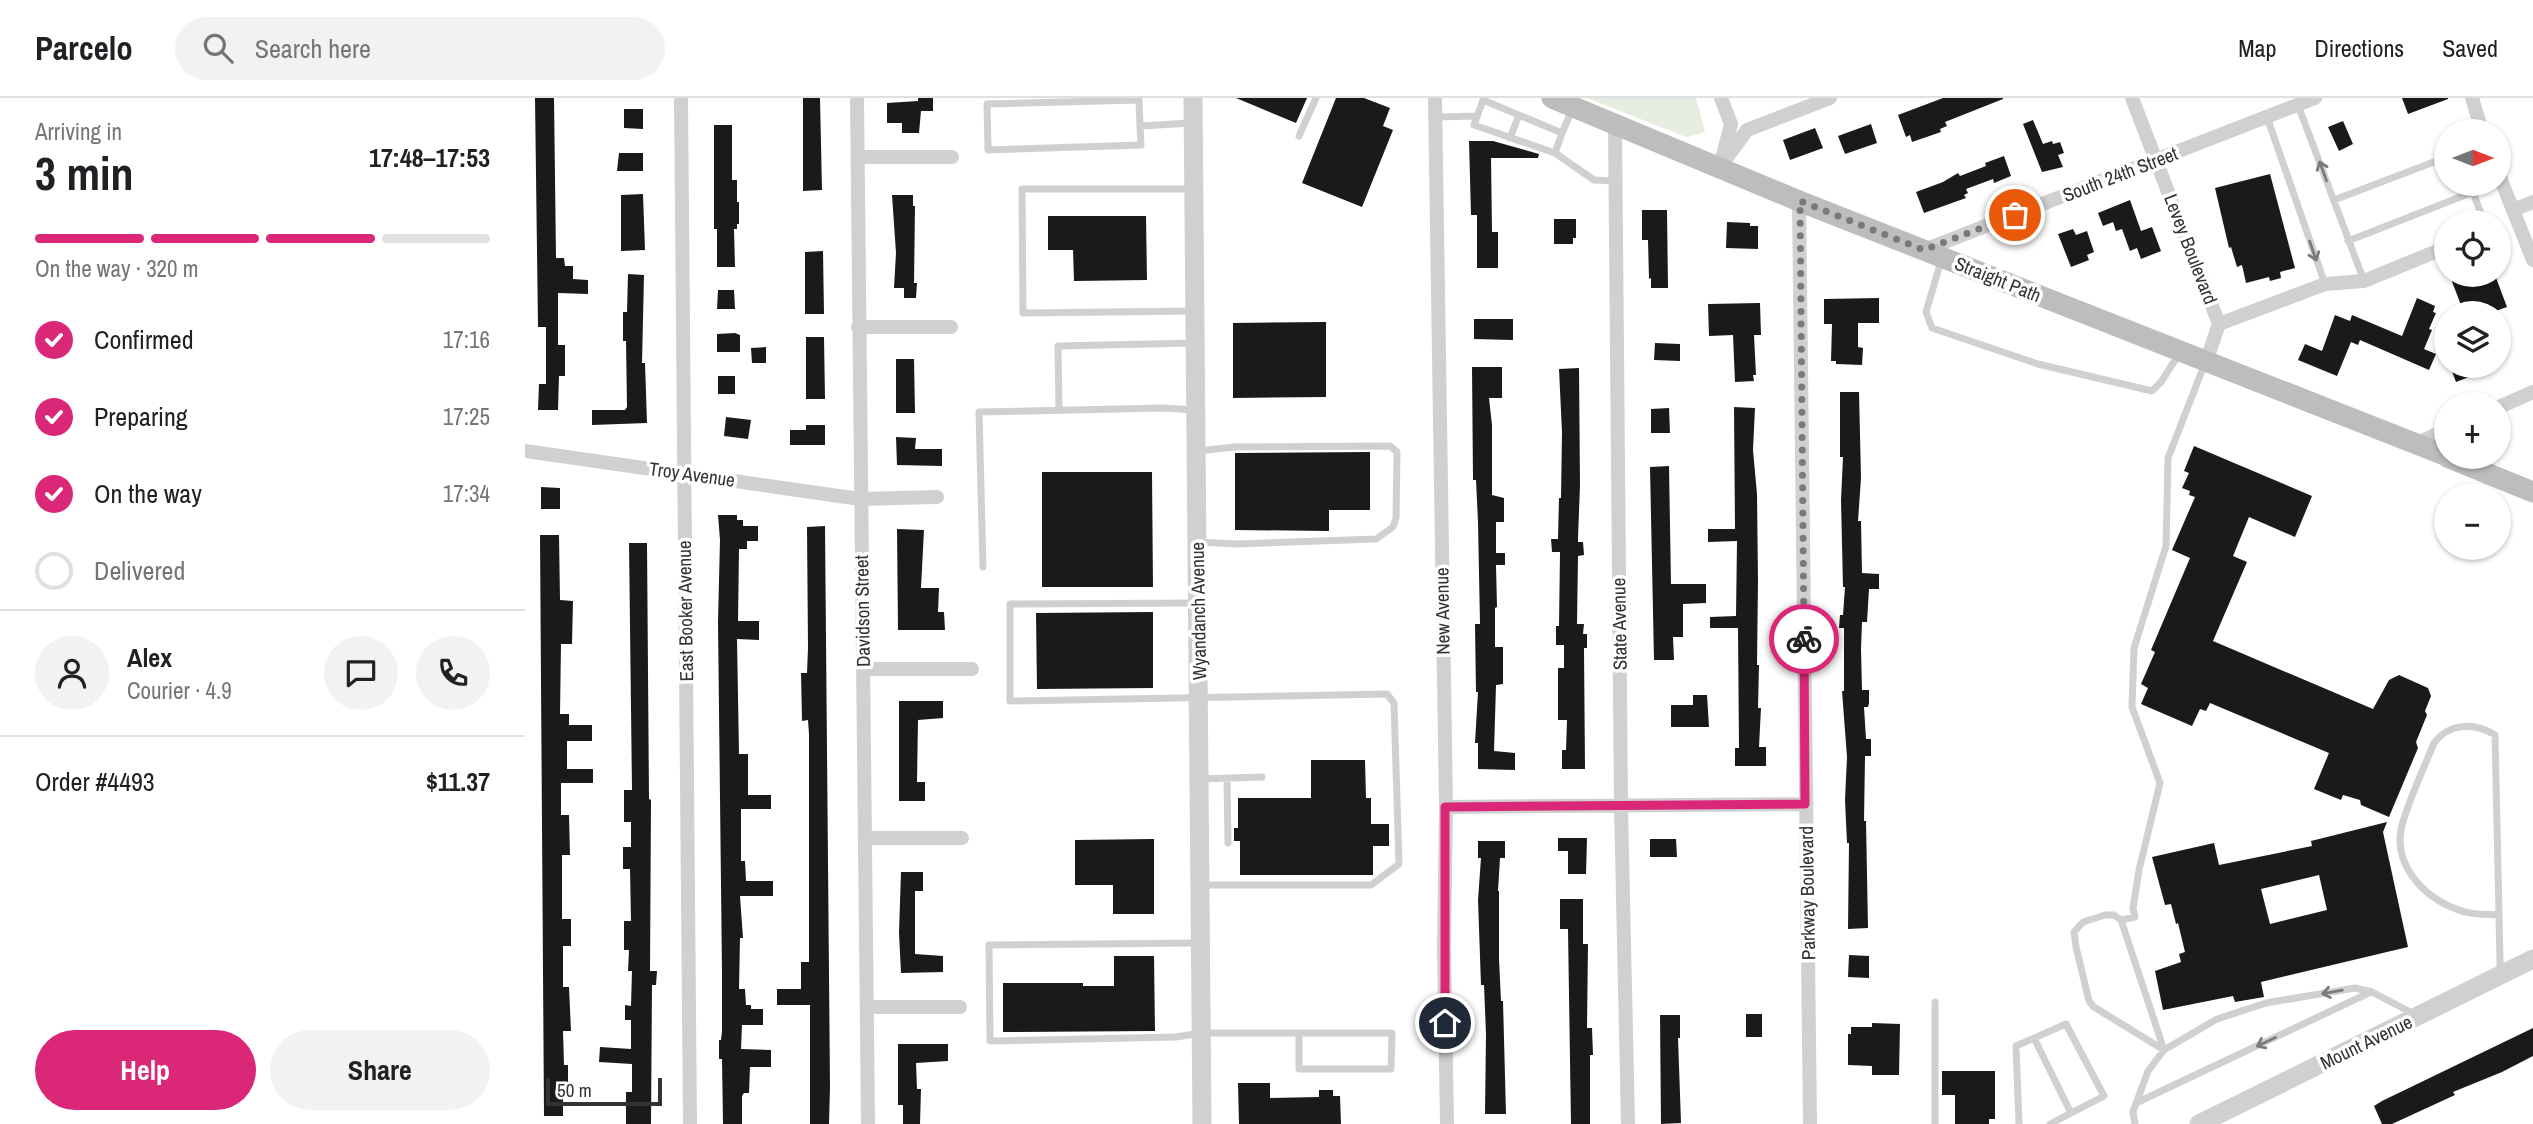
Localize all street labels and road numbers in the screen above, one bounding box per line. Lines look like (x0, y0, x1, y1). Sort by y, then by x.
street label: South 24th Street (2059, 140, 2182, 208)
street label: Levey Boulevard (2158, 190, 2224, 308)
street label: Straight Path (1951, 250, 2045, 308)
street label: Troy Avenue (647, 455, 737, 493)
street label: East Booker Avenue (671, 540, 699, 682)
street label: Wyandanch Avenue (1184, 542, 1212, 680)
street label: Davidson Street (848, 554, 876, 667)
street label: New Avenue (1428, 567, 1456, 655)
street label: State Avenue (1605, 578, 1633, 670)
street label: Parkway Boulevard (1793, 826, 1821, 960)
street label: Mount Avenue (2316, 1009, 2416, 1075)

